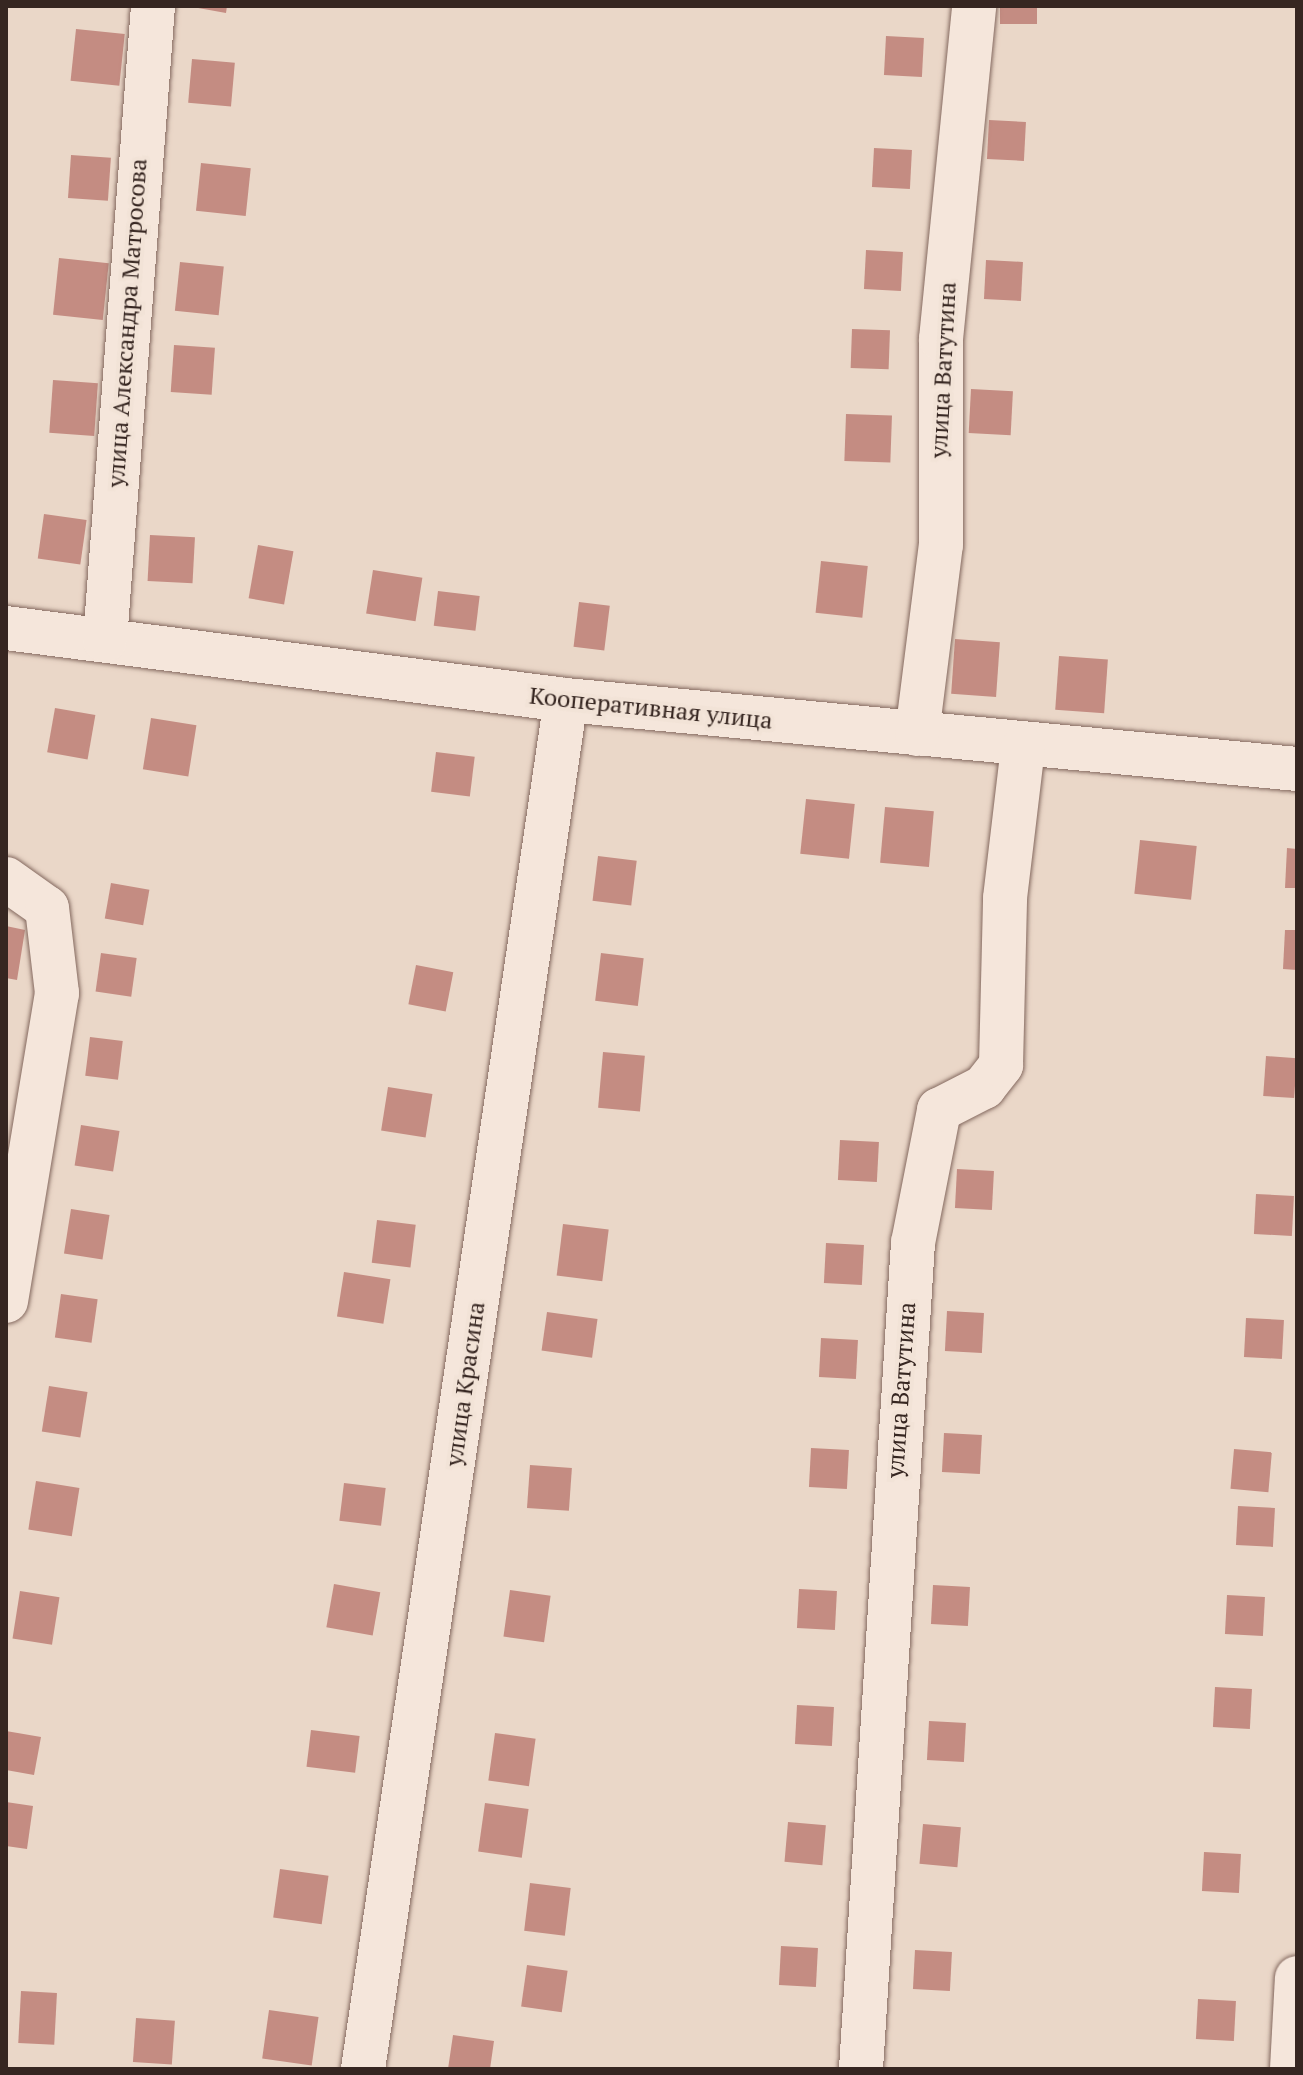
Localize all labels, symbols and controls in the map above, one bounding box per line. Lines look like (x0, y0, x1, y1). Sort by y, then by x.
street label: улица Александра Матросова (101, 157, 153, 489)
street label: улица Ватутина (924, 281, 962, 459)
street label: Кооперативная улица (528, 681, 774, 735)
street label: улица Красина (439, 1300, 491, 1468)
street label: улица Ватутина (880, 1301, 922, 1479)

